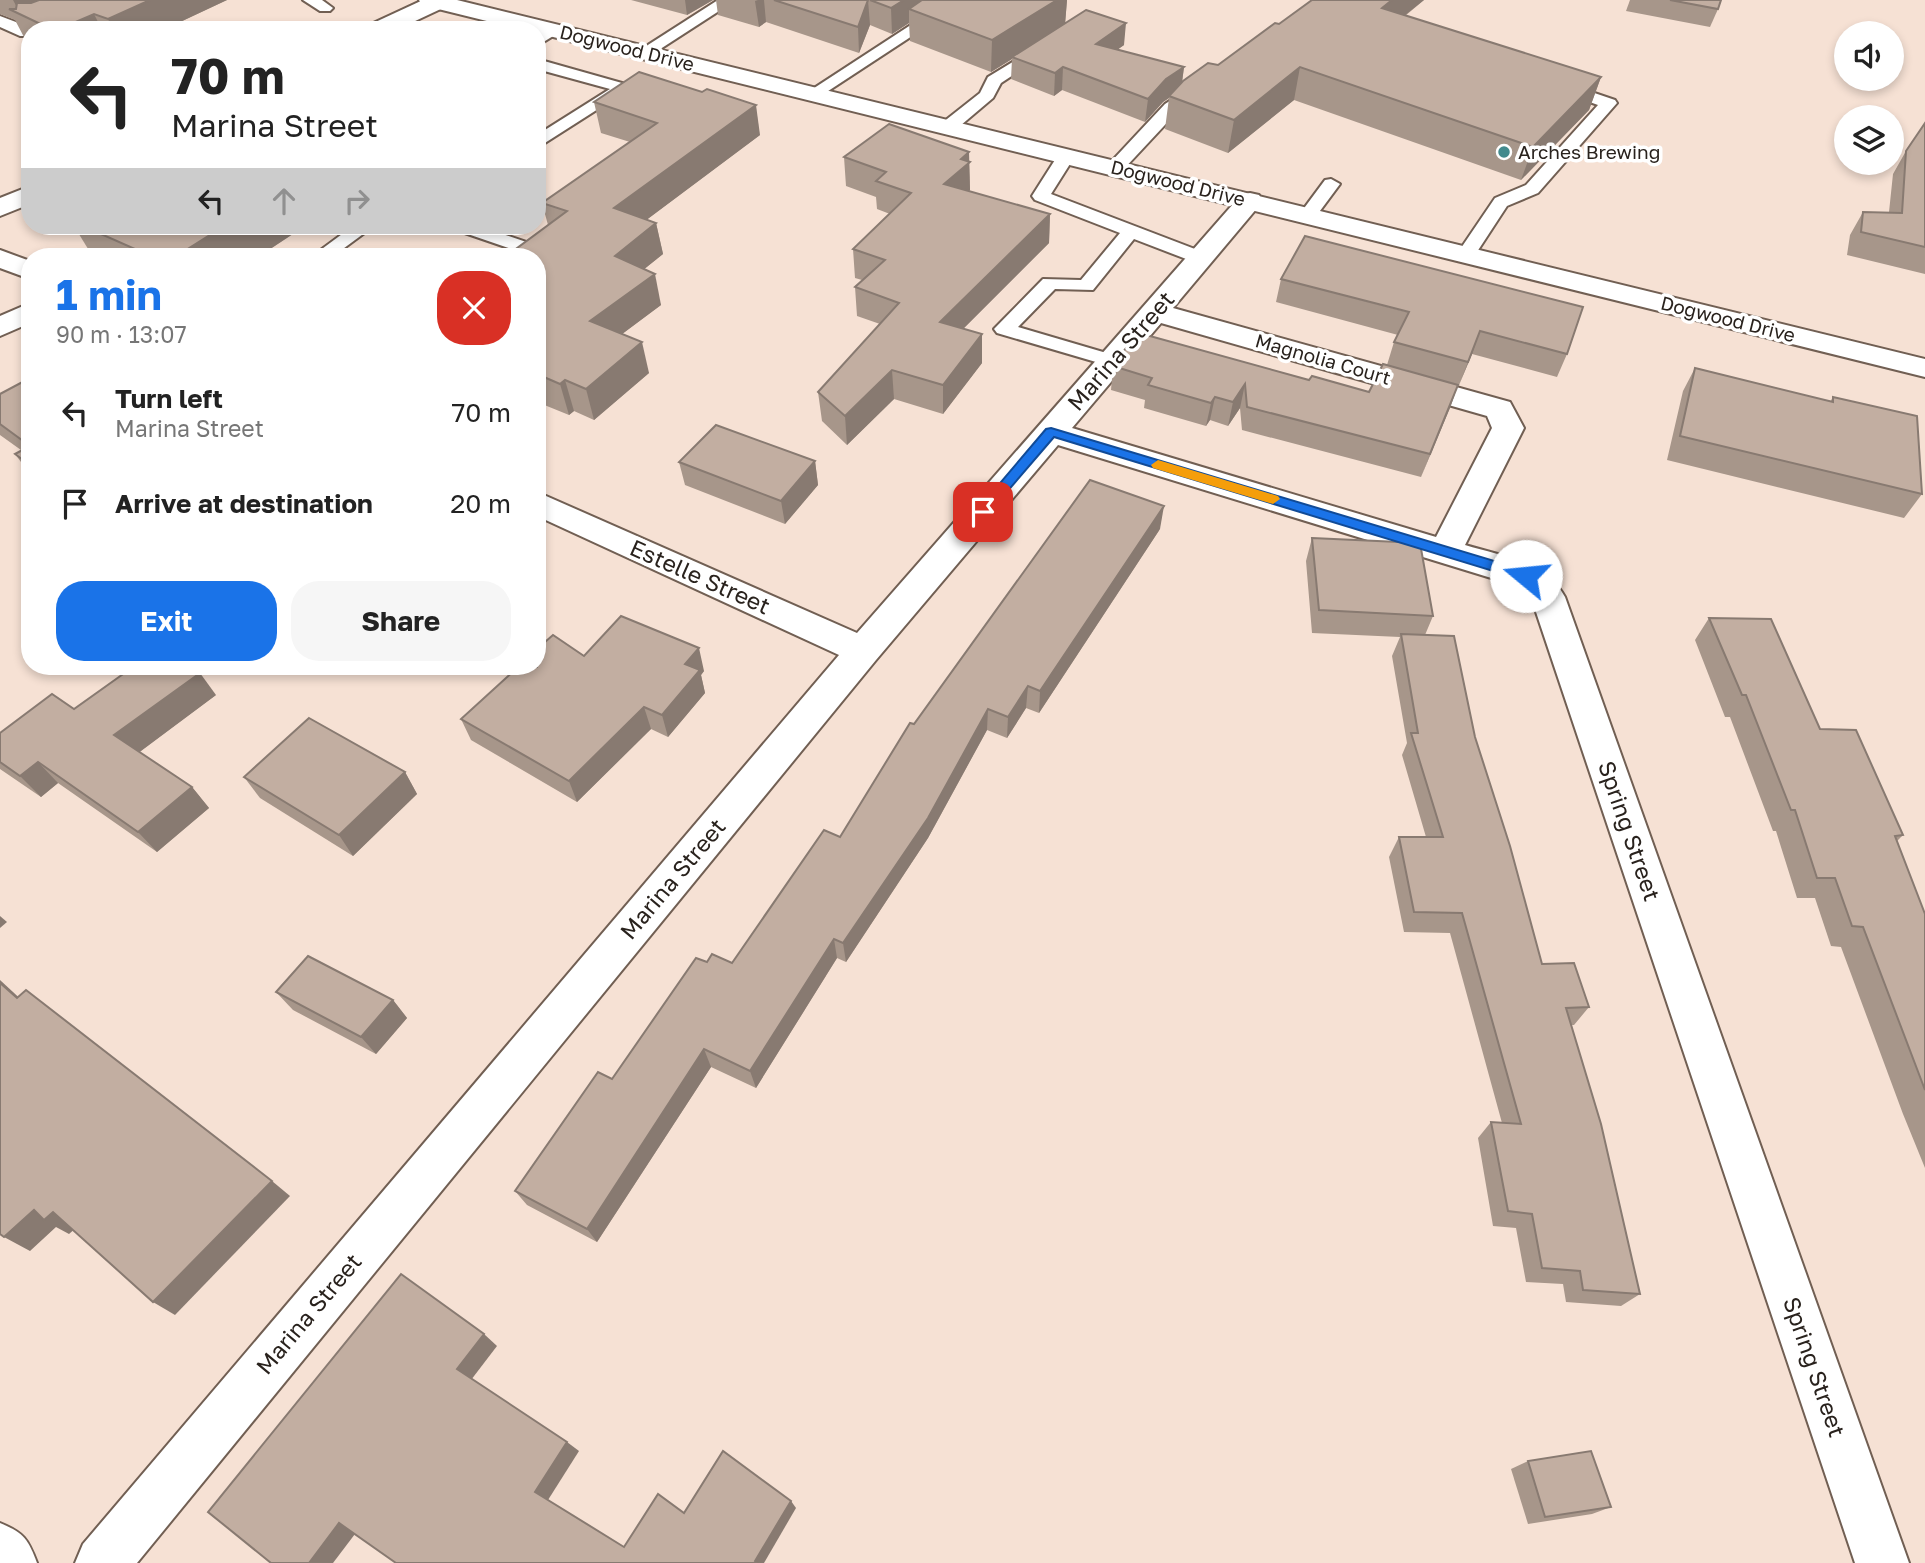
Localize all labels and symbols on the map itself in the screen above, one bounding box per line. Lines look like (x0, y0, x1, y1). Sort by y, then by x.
street label: Dogwood Drive (557, 20, 697, 75)
place label: Arches Brewing (1518, 140, 1660, 163)
marker: Arches Brewing (1496, 144, 1512, 160)
street label: Dogwood Drive (1108, 155, 1248, 210)
street label: Marina Street (1061, 285, 1180, 416)
street label: Dogwood Drive (1658, 291, 1798, 346)
street label: Magnolia Court (1253, 328, 1393, 389)
pin (953, 482, 1013, 542)
street label: Estelle Street (626, 533, 775, 619)
position arrow (1489, 539, 1563, 613)
street label: Spring Street (1593, 757, 1667, 904)
street label: Marina Street (614, 812, 731, 944)
street label: Marina Street (250, 1247, 367, 1379)
street label: Spring Street (1778, 1293, 1852, 1440)

